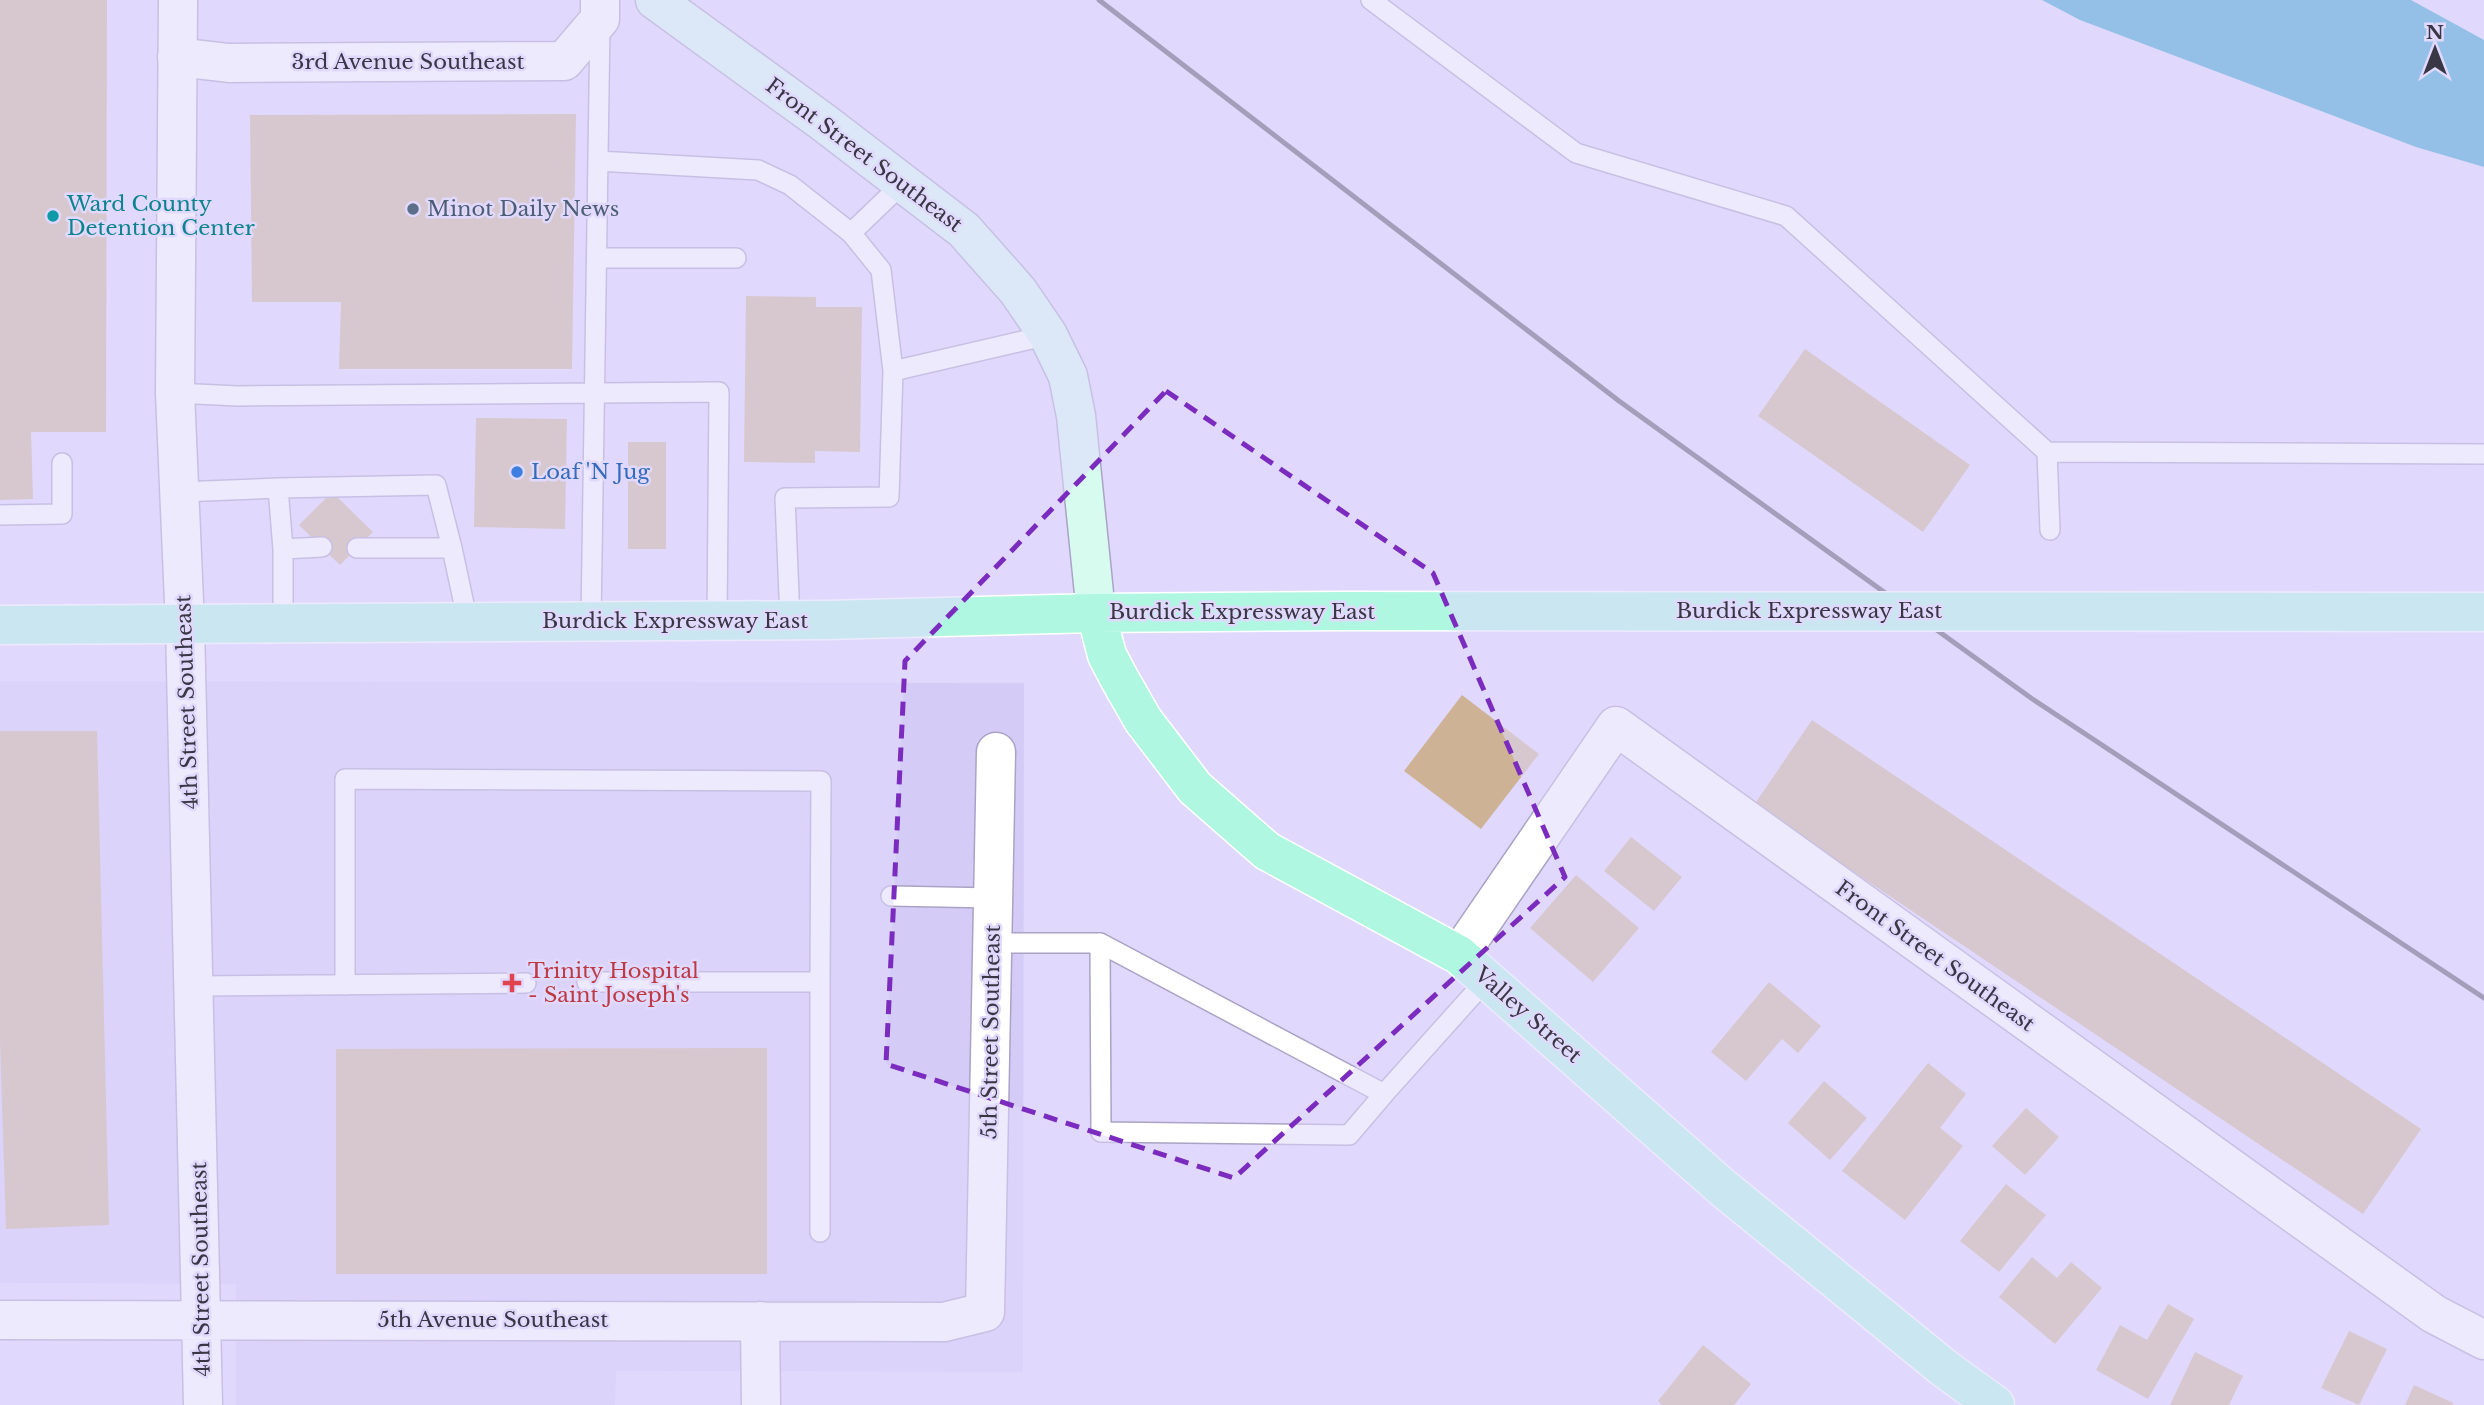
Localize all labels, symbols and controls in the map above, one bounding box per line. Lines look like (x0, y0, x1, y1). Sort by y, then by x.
north arrow (2400, 14, 2470, 84)
text: N (2426, 21, 2444, 44)
street label: 3rd Avenue Southeast (292, 49, 525, 75)
street label: Front Street Southeast (760, 72, 968, 238)
place label: Ward County Detention Center (66, 191, 255, 241)
place label: Minot Daily News (427, 196, 619, 222)
marker: Minot Daily News (405, 201, 421, 217)
marker: Ward County Detention Center (45, 208, 61, 224)
place label: Loaf 'N Jug (531, 459, 650, 485)
marker: Loaf 'N Jug (509, 464, 525, 480)
street label: 4th Street Southeast (170, 594, 204, 810)
street label: Burdick Expressway East (1676, 598, 1942, 624)
street label: Burdick Expressway East (1109, 599, 1375, 625)
street label: Burdick Expressway East (542, 608, 808, 634)
street label: Front Street Southeast (1830, 875, 2040, 1037)
street label: 5th Street Southeast (976, 925, 1006, 1139)
place label: Trinity Hospital - Saint Joseph's (528, 958, 699, 1008)
street label: Valley Street (1468, 961, 1587, 1069)
marker: Trinity Hospital - Saint Joseph's (502, 973, 522, 993)
street label: 4th Street Southeast (186, 1161, 216, 1377)
street label: 5th Avenue Southeast (378, 1307, 608, 1333)

